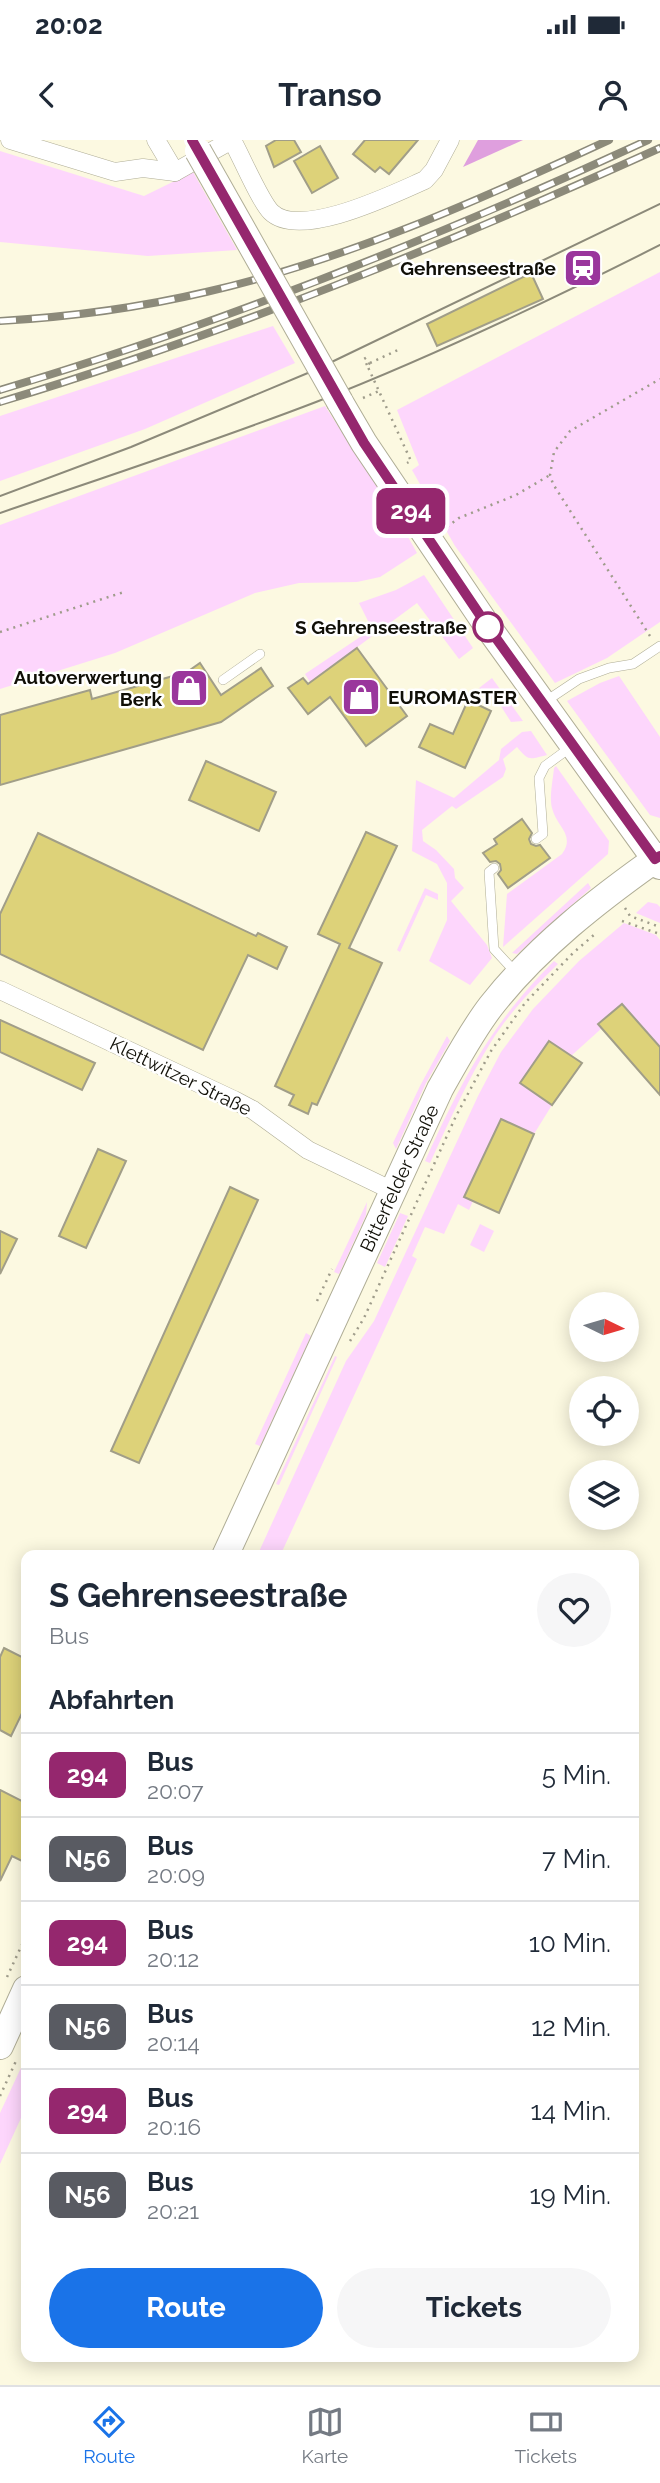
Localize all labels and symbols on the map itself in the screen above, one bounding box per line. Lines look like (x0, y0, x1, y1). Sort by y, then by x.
station icon: Gehrenseestraße (562, 247, 604, 289)
place label: Gehrenseestraße (400, 257, 556, 279)
line badge: 294 (371, 488, 451, 534)
marker: S Gehrenseestraße (473, 612, 503, 642)
place label: S Gehrenseestraße (295, 616, 467, 638)
place label: Autoverwertung Berk (14, 666, 162, 710)
shop icon: Autoverwertung Berk (168, 667, 210, 709)
shop icon: EUROMASTER (340, 676, 382, 718)
place label: EUROMASTER (388, 686, 517, 708)
street label: Klettwitzer Straße (107, 1032, 255, 1120)
street label: Bitterfelder Straße (355, 1101, 443, 1255)
north arrow (569, 1292, 639, 1362)

